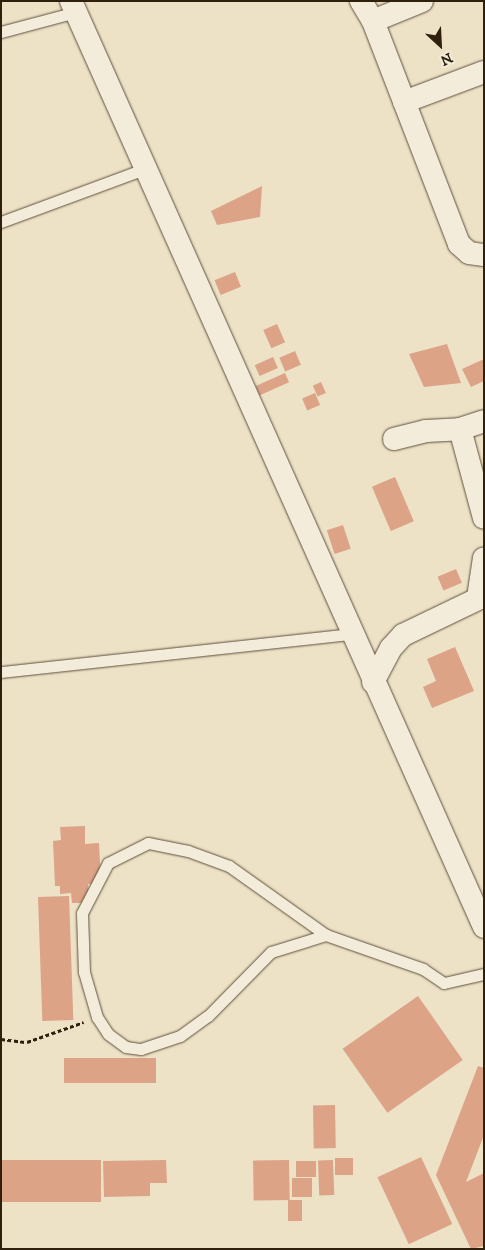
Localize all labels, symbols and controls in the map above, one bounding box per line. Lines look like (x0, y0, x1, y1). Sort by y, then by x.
north arrow (415, 20, 465, 70)
text: N (437, 48, 455, 69)

